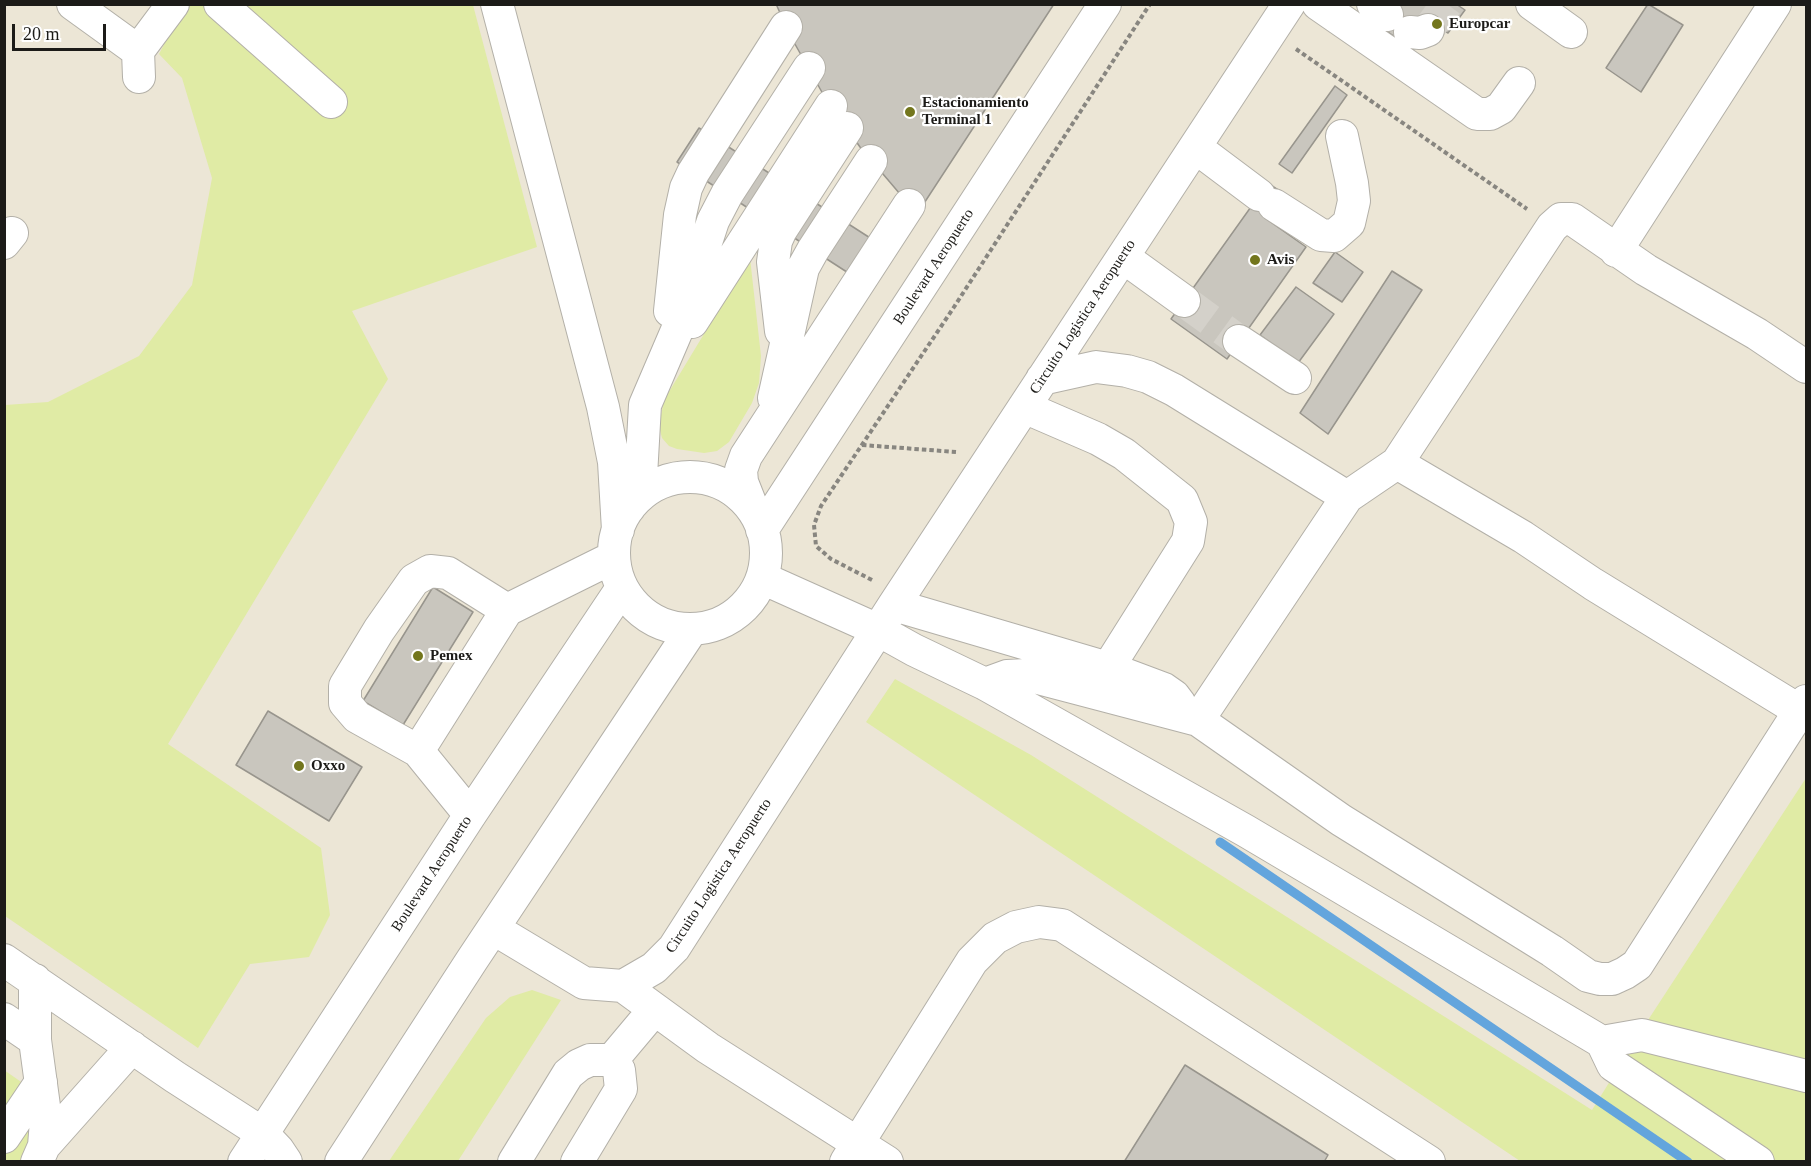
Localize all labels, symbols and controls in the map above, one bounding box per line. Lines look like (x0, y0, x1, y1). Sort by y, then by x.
scale bar (15, 12, 110, 50)
place label: Europcar (1449, 15, 1510, 33)
marker: Europcar (1430, 17, 1444, 31)
text: 20 m (23, 24, 60, 44)
place label: Estacionamiento Terminal 1 (922, 94, 1029, 129)
marker: Estacionamiento Terminal 1 (903, 105, 917, 119)
street label: Boulevard Aeropuerto (890, 206, 978, 328)
street label: Circuito Logistica Aeropuerto (1026, 236, 1140, 398)
place label: Avis (1267, 251, 1294, 269)
marker: Avis (1248, 253, 1262, 267)
place label: Pemex (430, 647, 472, 665)
marker: Pemex (411, 649, 425, 663)
place label: Oxxo (311, 757, 345, 775)
marker: Oxxo (292, 759, 306, 773)
street label: Circuito Logistica Aeropuerto (662, 795, 776, 957)
street label: Boulevard Aeropuerto (388, 813, 476, 935)

